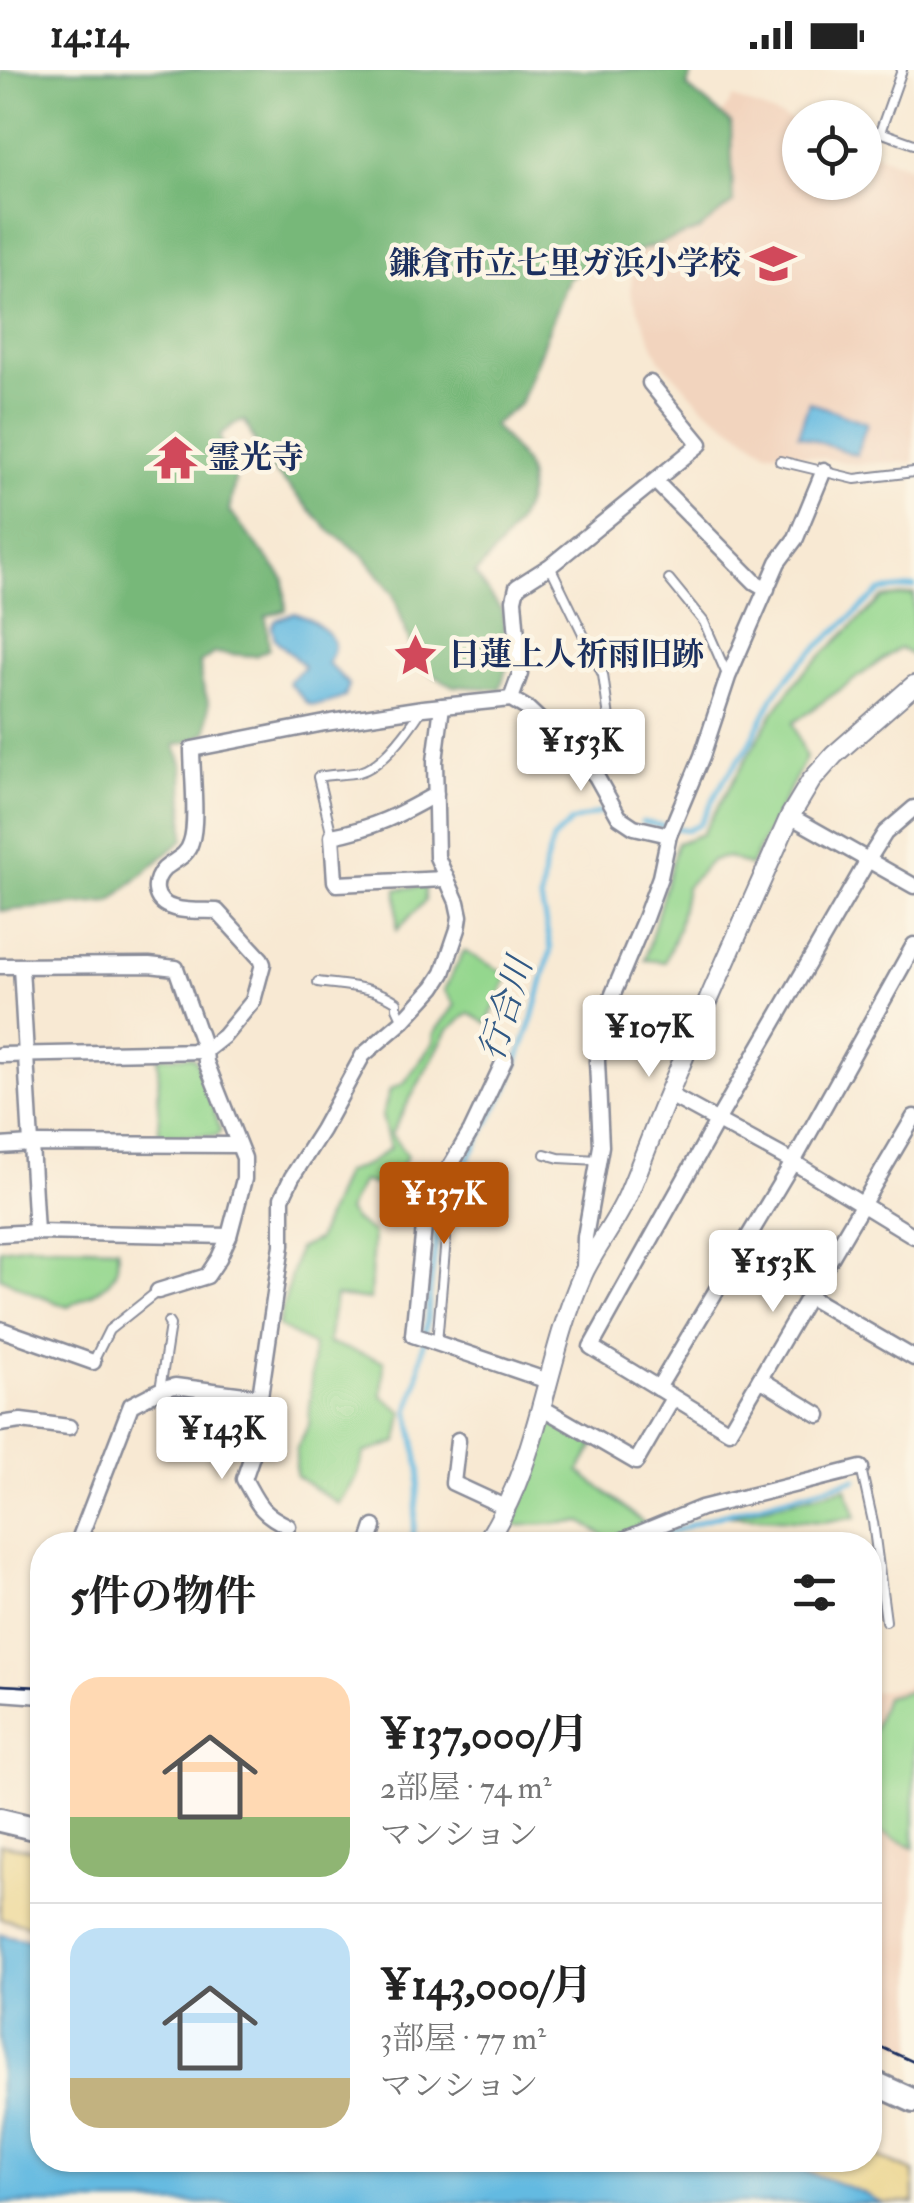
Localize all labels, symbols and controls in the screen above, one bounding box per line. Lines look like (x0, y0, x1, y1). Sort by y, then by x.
text: 14:14 (50, 11, 128, 59)
map controls (782, 100, 882, 200)
button: locate (782, 100, 882, 200)
school or university icon: 鎌倉市立七里ガ浜小学校 (750, 240, 798, 288)
place label: 鎌倉市立七里ガ浜小学校 (389, 244, 741, 284)
temple icon: 霊光寺 (151, 434, 199, 482)
place label: 霊光寺 (208, 438, 304, 478)
place icon: 日蓮上人祈雨旧跡 (391, 631, 439, 679)
place label: 日蓮上人祈雨旧跡 (448, 635, 704, 675)
pin: ¥153K (511, 709, 651, 794)
text: ¥153K (539, 721, 623, 761)
water label: 行合川 (470, 949, 544, 1066)
pin: ¥107K (579, 995, 719, 1080)
text: ¥107K (605, 1007, 693, 1047)
pin: ¥137K (374, 1162, 514, 1247)
text: ¥137K (402, 1174, 486, 1214)
pin: ¥153K (703, 1230, 843, 1315)
text: ¥153K (731, 1242, 815, 1282)
pin: ¥143K (152, 1397, 292, 1482)
text: ¥143K (178, 1409, 266, 1449)
icon: filters (787, 1565, 842, 1620)
text: 5件の物件 (70, 1571, 256, 1623)
text: ¥137,000/月 (380, 1709, 589, 1761)
icon: home (150, 1717, 270, 1837)
text: 2部屋 · 74 m² (380, 1768, 552, 1808)
text: マンション (380, 1815, 539, 1855)
text: ¥143,000/月 (380, 1960, 593, 2012)
icon: home (150, 1968, 270, 2088)
text: 3部屋 · 77 m² (380, 2019, 546, 2059)
text: マンション (380, 2066, 539, 2106)

